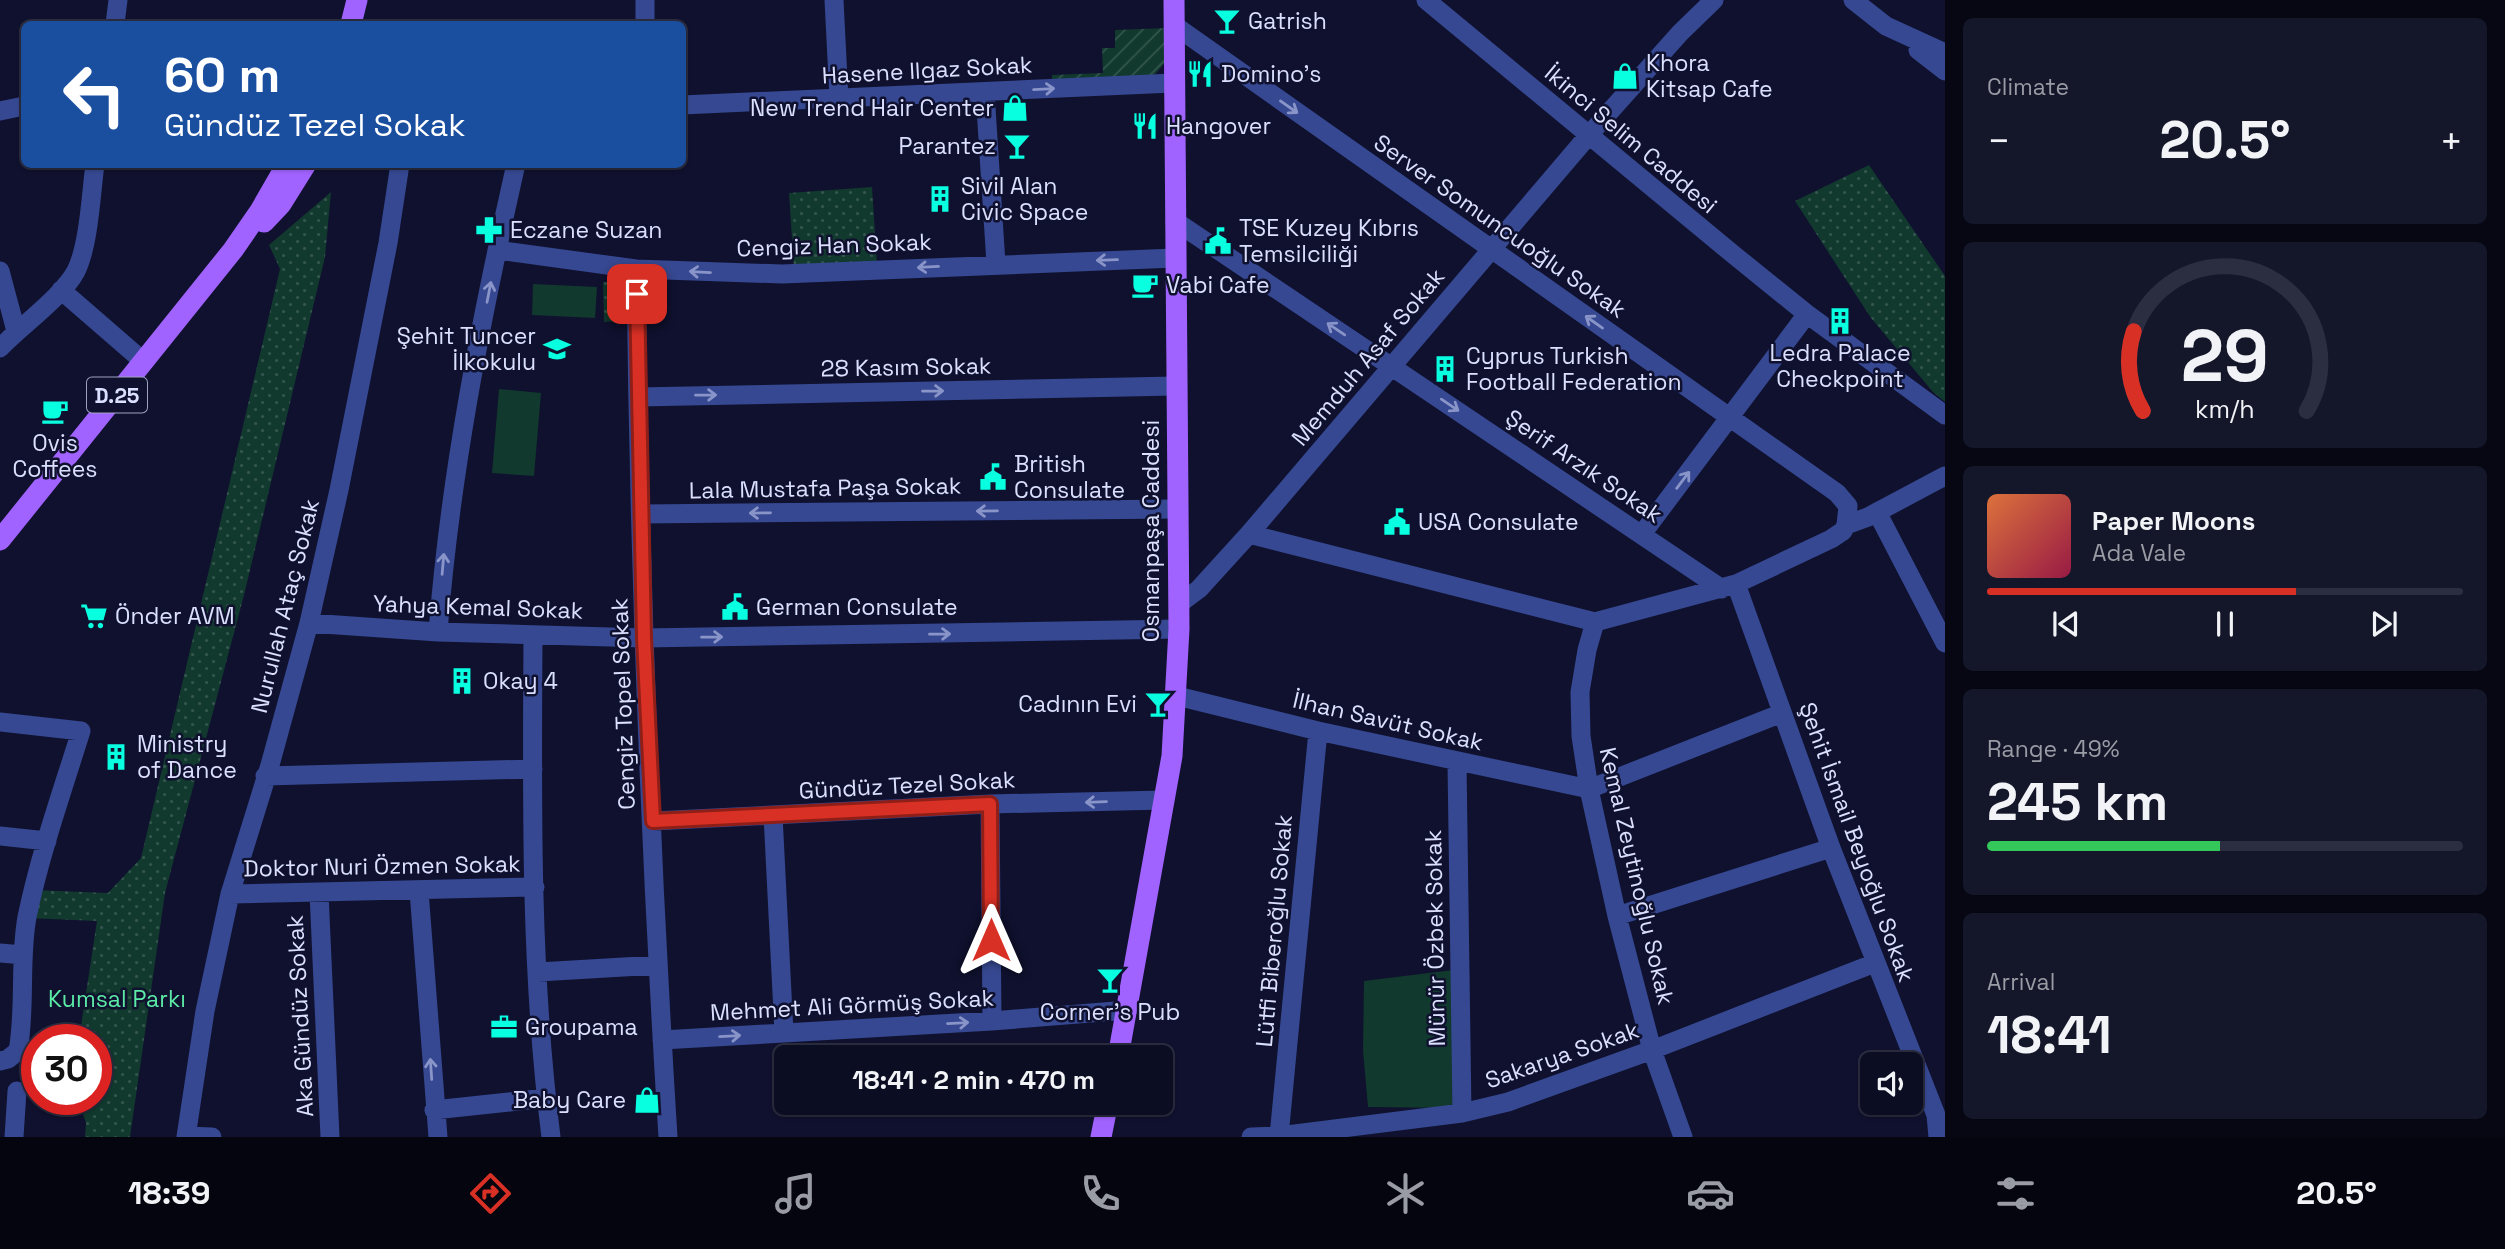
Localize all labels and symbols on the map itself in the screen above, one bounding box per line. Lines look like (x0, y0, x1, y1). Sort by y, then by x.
bar icon: Gatrish (1212, 6, 1242, 36)
place label: Gatrish (1248, 6, 1327, 36)
place label: Khora Kitsap Cafe (1646, 48, 1773, 104)
street label: Hasene Ilgaz Sokak (821, 50, 1033, 90)
street label: İkinci Selim Caddesi (1538, 58, 1724, 220)
restaurant icon: Domino's (1185, 59, 1215, 89)
place label: Domino's (1221, 59, 1321, 89)
shop icon: Khora Kitsap Cafe (1610, 61, 1640, 91)
one-way arrow (1033, 83, 1056, 96)
place label: New Trend Hair Center (750, 93, 994, 123)
shop icon: New Trend Hair Center (1000, 93, 1030, 123)
one-way arrow (1279, 100, 1298, 114)
restaurant icon: Hangover (1130, 111, 1160, 141)
place label: Hangover (1166, 111, 1271, 141)
street label: Server Somuncuoğlu Sokak (1368, 127, 1632, 325)
place label: Parantez (899, 131, 996, 161)
bar icon: Parantez (1002, 131, 1032, 161)
place label: Sivil Alan Civic Space (961, 171, 1088, 227)
building icon: Sivil Alan Civic Space (925, 184, 955, 214)
place label: TSE Kuzey Kıbrıs Temsilciliği (1239, 213, 1419, 269)
pharmacy icon: Eczane Suzan (474, 215, 504, 245)
place label: Eczane Suzan (510, 215, 662, 245)
public building icon: TSE Kuzey Kıbrıs Temsilciliği (1203, 226, 1233, 256)
street label: Cengiz Han Sokak (736, 227, 932, 263)
one-way arrow (1096, 254, 1119, 267)
one-way arrow (916, 261, 939, 274)
street label: Memduh Asaf Sokak (1285, 262, 1451, 452)
pin (607, 264, 667, 324)
one-way arrow (689, 266, 712, 279)
cafe icon: Vabi Cafe (1130, 270, 1160, 300)
place label: Vabi Cafe (1166, 270, 1270, 300)
one-way arrow (482, 281, 496, 304)
building icon: Ledra Palace Checkpoint (1825, 306, 1855, 336)
one-way arrow (1585, 315, 1604, 329)
place label: Şehit Tuncer İlkokulu (397, 321, 536, 377)
one-way arrow (1327, 322, 1346, 336)
school or university icon: Şehit Tuncer İlkokulu (542, 334, 572, 364)
place label: Ledra Palace Checkpoint (1769, 338, 1911, 394)
place label: Cyprus Turkish Football Federation (1466, 341, 1682, 397)
street label: 28 Kasım Sokak (820, 351, 992, 383)
building icon: Cyprus Turkish Football Federation (1430, 354, 1460, 384)
road number: D.25 (87, 378, 147, 412)
one-way arrow (922, 384, 945, 398)
one-way arrow (694, 389, 717, 402)
cafe icon: Ovis Coffees (40, 396, 70, 426)
one-way arrow (1439, 398, 1459, 412)
street label: Şerif Arzık Sokak (1500, 402, 1668, 530)
street label: Osmanpaşa Caddesi (1136, 420, 1166, 642)
place label: Ovis Coffees (13, 428, 97, 484)
place label: British Consulate (1014, 449, 1125, 505)
public building icon: British Consulate (978, 462, 1008, 492)
street label: Lala Mustafa Paşa Sokak (689, 471, 961, 505)
one-way arrow (1676, 471, 1690, 490)
street label: Nurullah Ataç Sokak (244, 496, 326, 716)
one-way arrow (976, 504, 999, 518)
one-way arrow (749, 506, 772, 520)
public building icon: USA Consulate (1382, 507, 1412, 537)
place label: USA Consulate (1418, 507, 1579, 537)
one-way arrow (437, 554, 450, 576)
street label: Yahya Kemal Sokak (372, 588, 584, 626)
public building icon: German Consulate (720, 592, 750, 622)
place label: German Consulate (756, 592, 958, 622)
street label: Cengiz Topel Sokak (604, 598, 642, 810)
supermarket icon: Önder AVM (79, 601, 109, 631)
place label: Önder AVM (115, 601, 235, 631)
one-way arrow (928, 627, 951, 641)
one-way arrow (701, 630, 724, 644)
building icon: Okay 4 (447, 666, 477, 696)
place label: Okay 4 (483, 666, 558, 696)
street label: İlhan Savüt Sokak (1290, 685, 1486, 757)
place label: Cadının Evi (1018, 689, 1137, 719)
bar icon: Cadının Evi (1143, 689, 1173, 719)
street label: Şehit İsmail Beyoğlu Sokak (1792, 698, 1922, 986)
place label: Ministry of Dance (137, 729, 237, 785)
building icon: Ministry of Dance (101, 742, 131, 772)
street label: Kemal Zeytinoğlu Sokak (1593, 744, 1681, 1008)
street label: Gündüz Tezel Sokak (798, 764, 1016, 806)
one-way arrow (1085, 795, 1108, 808)
street label: Lütfi Biberoğlu Sokak (1249, 814, 1299, 1048)
street label: Münür Özbek Sokak (1418, 829, 1452, 1047)
street label: Doktor Nuri Özmen Sokak (243, 849, 521, 883)
position arrow (954, 903, 1028, 977)
street label: Aka Gündüz Sokak (280, 914, 320, 1118)
bar icon: Corner's Pub (1095, 965, 1125, 995)
street label: Mehmet Ali Görmüş Sokak (709, 983, 995, 1027)
park label: Kumsal Parkı (48, 984, 186, 1014)
place label: Corner's Pub (1040, 997, 1180, 1027)
office icon: Groupama (489, 1012, 519, 1042)
place label: Groupama (525, 1012, 638, 1042)
street label: Sakarya Sokak (1481, 1015, 1643, 1095)
one-way arrow (946, 1017, 969, 1030)
speed limit sign: 30 (21, 1024, 112, 1115)
one-way arrow (719, 1030, 742, 1043)
one-way arrow (424, 1058, 437, 1081)
place label: Baby Care (513, 1085, 626, 1115)
shop icon: Baby Care (632, 1085, 662, 1115)

